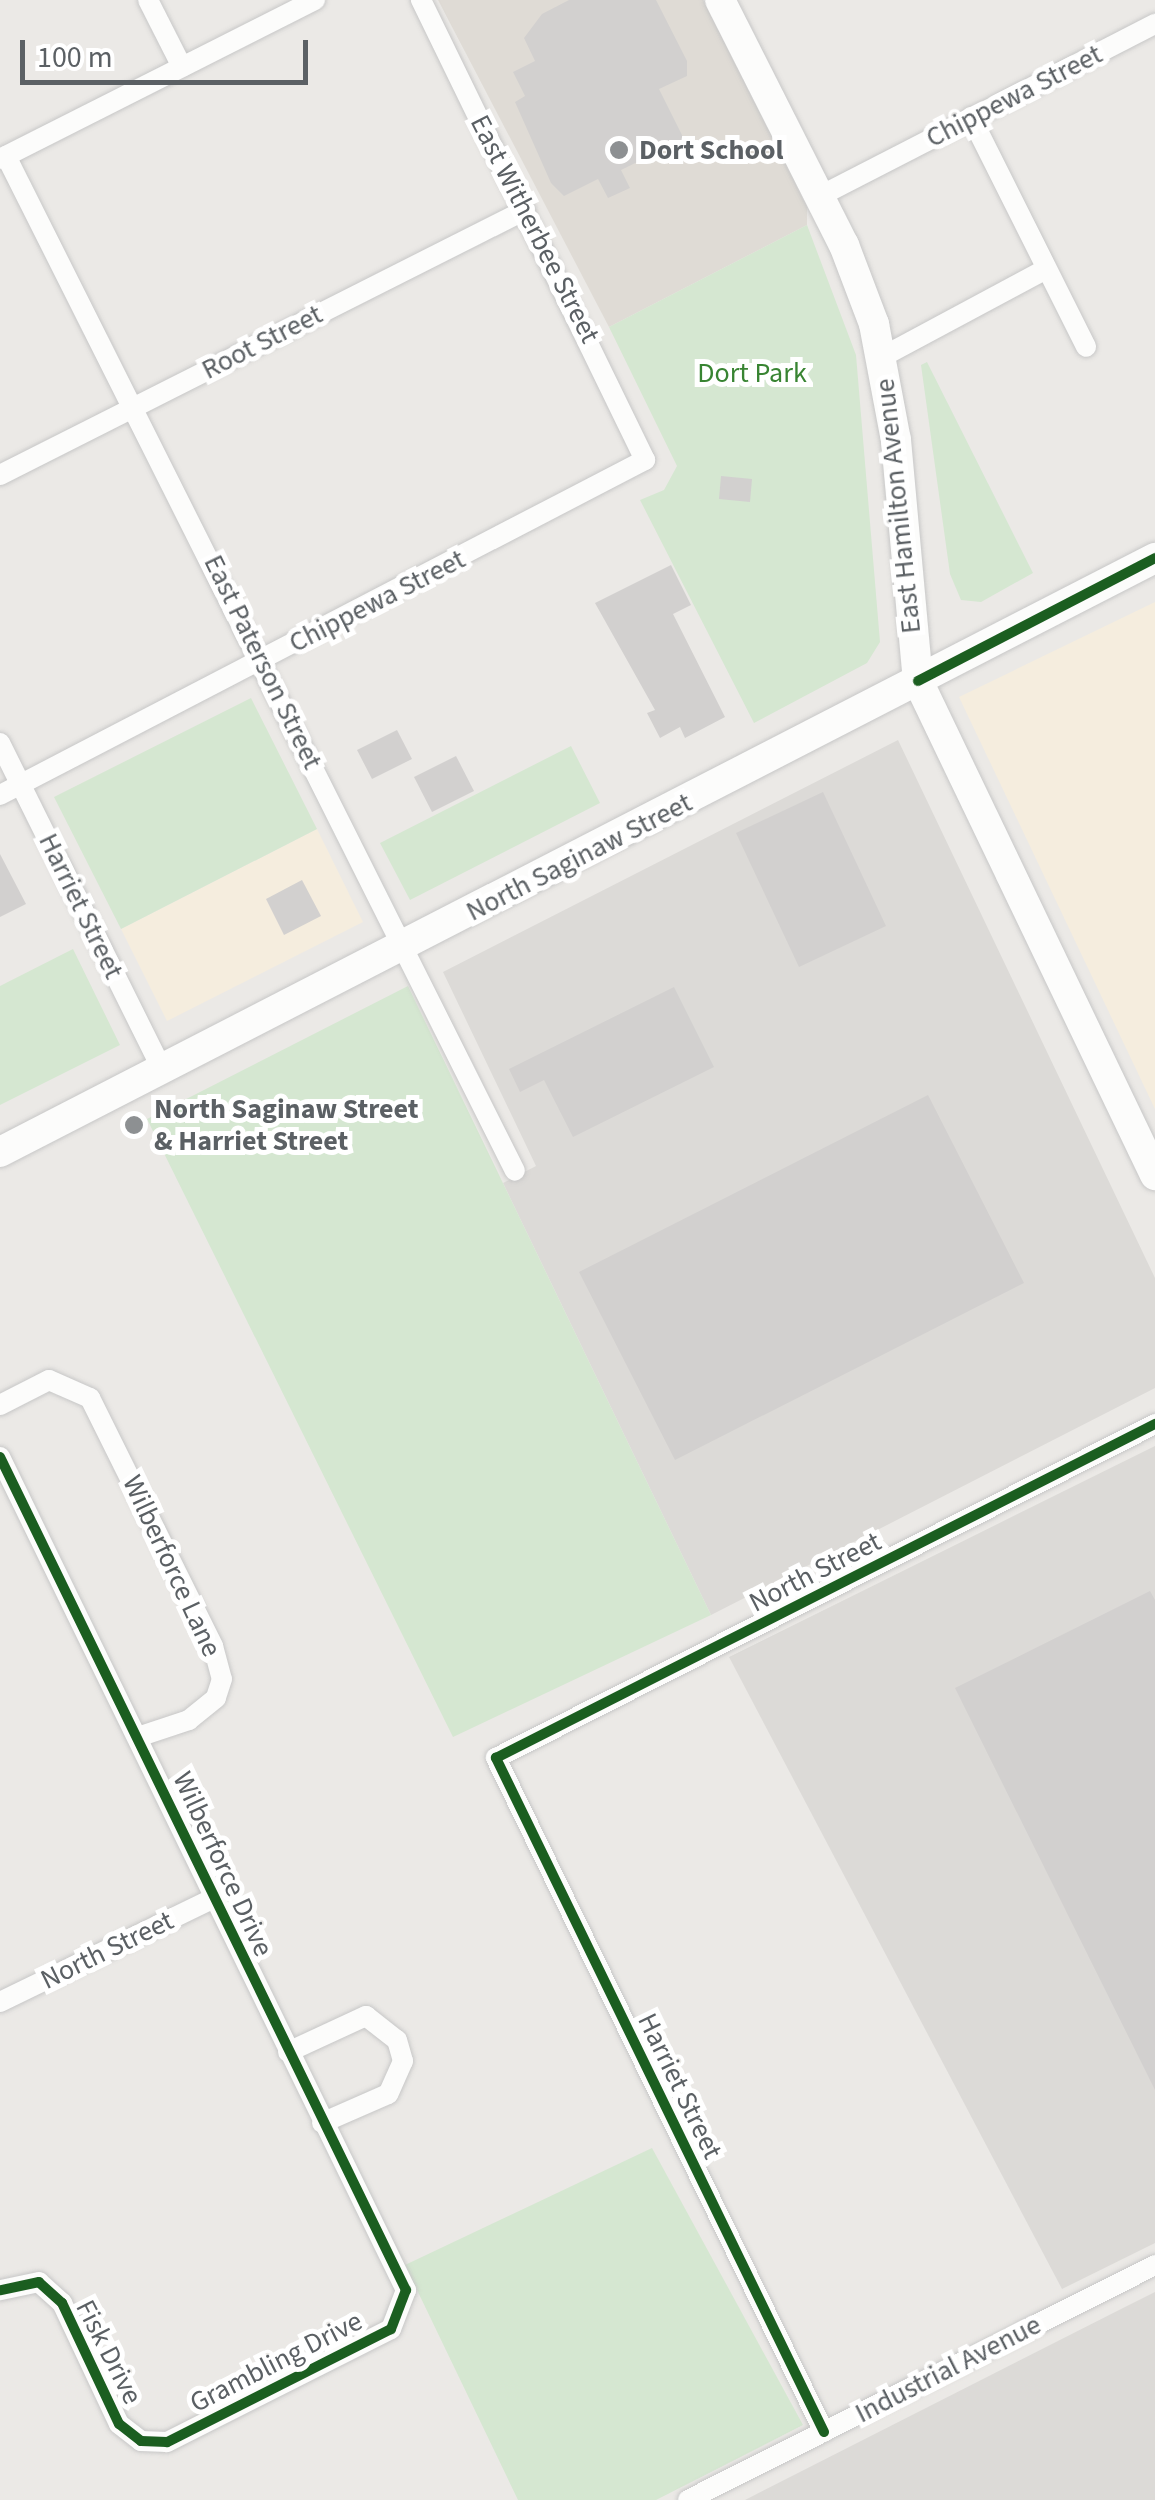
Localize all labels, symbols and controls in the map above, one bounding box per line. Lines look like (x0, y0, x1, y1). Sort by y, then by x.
scale bar (25, 20, 312, 82)
text: 100 m (37, 36, 113, 79)
street label: Chippewa Street (920, 37, 1108, 155)
street label: East Witherbee Street (463, 109, 607, 349)
place label: Dort School (639, 133, 784, 167)
marker: Dort School (608, 139, 630, 161)
street label: Root Street (196, 297, 328, 387)
park label: Dort Park (697, 356, 807, 390)
street label: East Hamilton Avenue (868, 377, 928, 635)
street label: Chippewa Street (283, 542, 471, 660)
street label: East Paterson Street (197, 549, 329, 775)
street label: North Saginaw Street (461, 786, 697, 928)
street label: Harriet Street (31, 828, 131, 984)
place label: North Saginaw Street & Harriet Street (154, 1092, 419, 1158)
marker: North Saginaw Street & Harriet Street (123, 1114, 145, 1136)
street label: Wilberforce Lane (115, 1470, 229, 1662)
street label: North Street (743, 1524, 887, 1620)
street label: Wilberforce Drive (166, 1766, 280, 1962)
street label: North Street (35, 1903, 179, 1997)
street label: Harriet Street (630, 2008, 730, 2164)
street label: Fisk Drive (68, 2294, 150, 2410)
street label: Grambling Drive (184, 2304, 368, 2420)
street label: Industrial Avenue (850, 2308, 1046, 2430)

